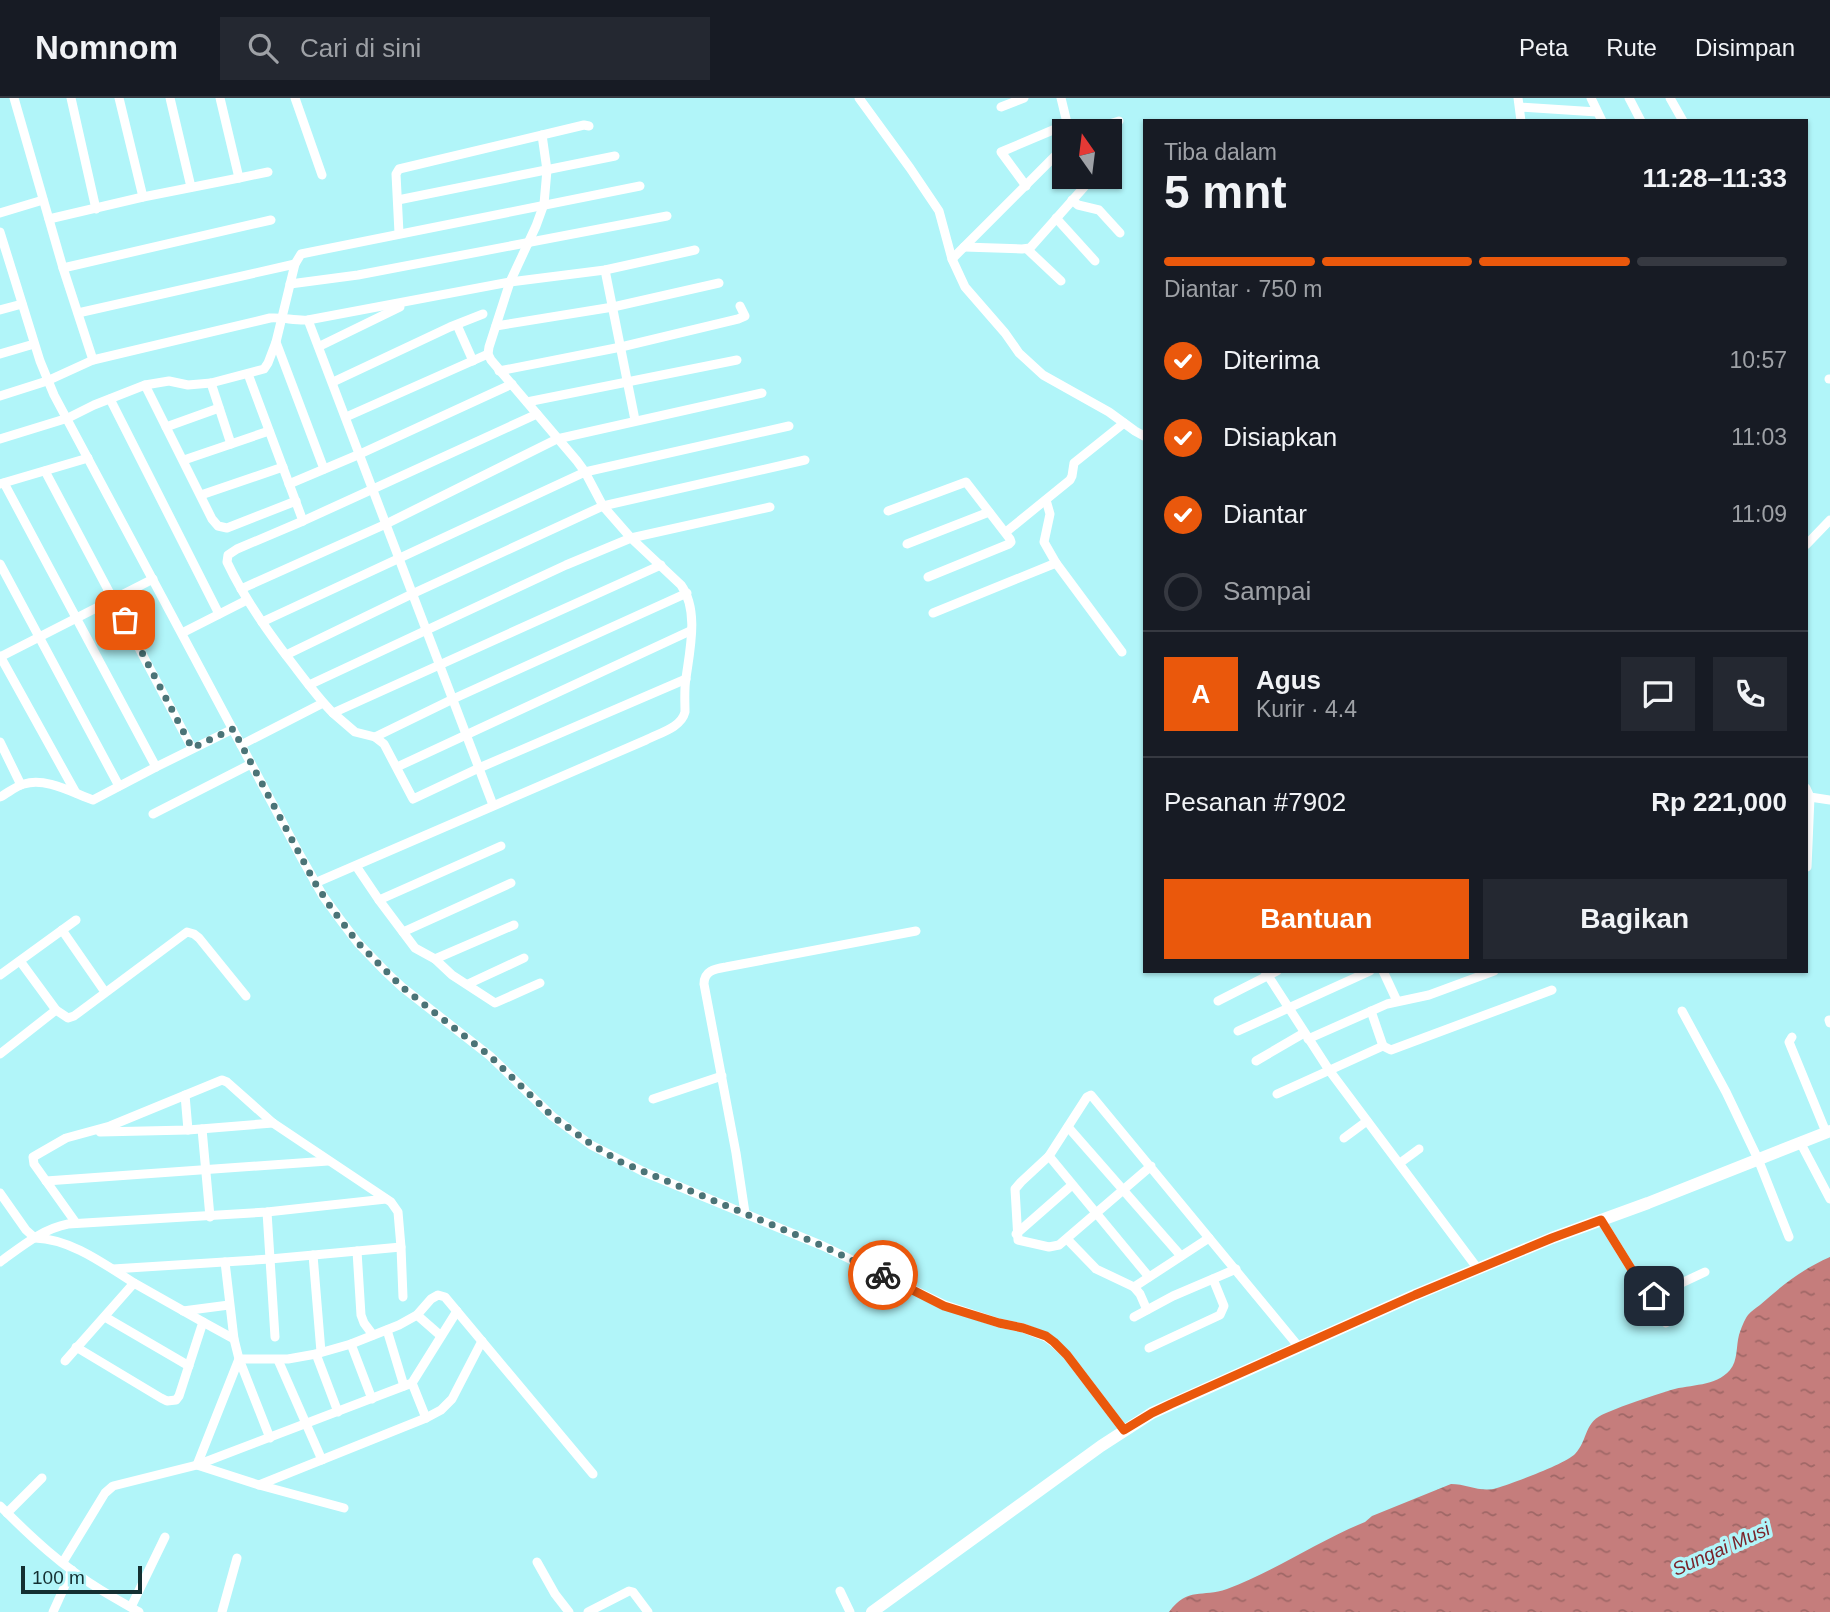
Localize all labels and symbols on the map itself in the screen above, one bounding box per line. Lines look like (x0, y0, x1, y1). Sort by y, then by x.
north arrow (1052, 119, 1122, 189)
pin (95, 590, 155, 650)
courier (848, 1240, 918, 1310)
pin (1624, 1266, 1684, 1326)
water label: Sungai Musi (1669, 1518, 1774, 1580)
scale bar (21, 1563, 142, 1595)

